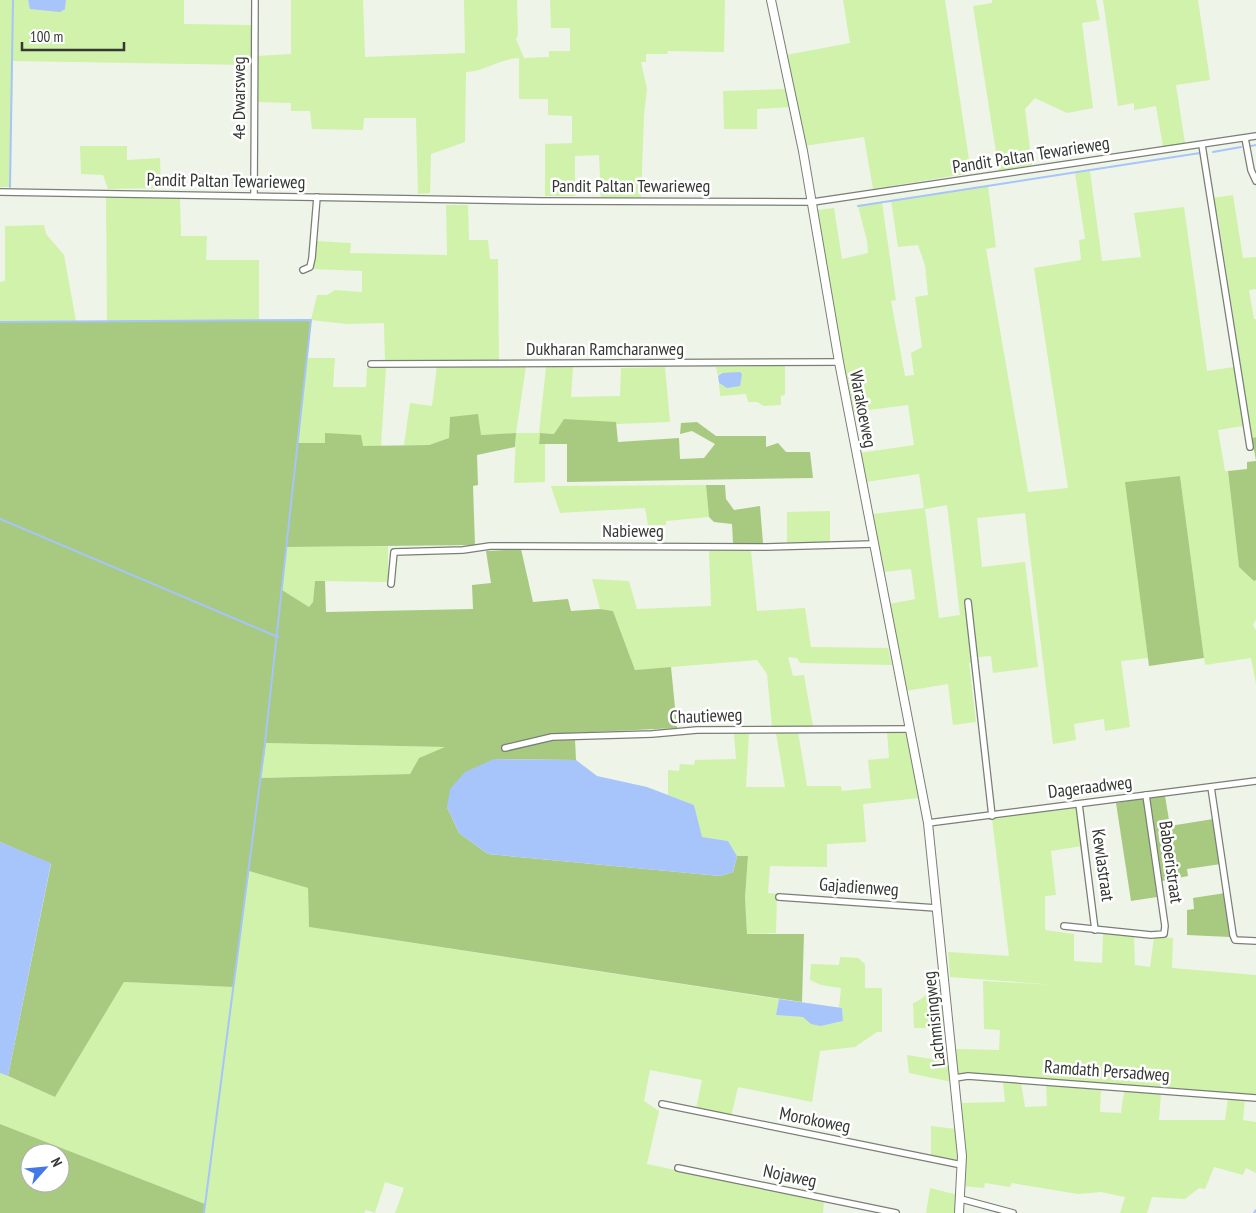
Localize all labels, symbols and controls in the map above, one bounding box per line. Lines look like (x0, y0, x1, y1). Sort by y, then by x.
scale bar (22, 20, 125, 52)
text: 100 m (30, 27, 63, 46)
street label: 4e Dwarsweg (227, 56, 250, 140)
street label: Pandit Paltan Tewarieweg (951, 131, 1111, 178)
street label: Pandit Paltan Tewarieweg (147, 168, 305, 193)
street label: Pandit Paltan Tewarieweg (552, 174, 710, 197)
street label: Dukharan Ramcharanweg (526, 337, 684, 360)
street label: Warakoeweg (845, 368, 882, 449)
street label: Nabieweg (602, 519, 664, 542)
street label: Chautieweg (669, 703, 743, 728)
street label: Dageraadweg (1047, 770, 1133, 803)
street label: Baboeristraat (1154, 819, 1189, 905)
street label: Kewlastraat (1087, 827, 1120, 903)
street label: Gajadienweg (818, 872, 900, 901)
street label: Lachmisingweg (917, 970, 950, 1068)
street label: Ramdath Persadweg (1043, 1055, 1171, 1086)
street label: Morokoweg (778, 1101, 853, 1138)
north arrow (20, 1143, 70, 1193)
text: N (47, 1155, 66, 1170)
street label: Nojaweg (761, 1159, 819, 1192)

